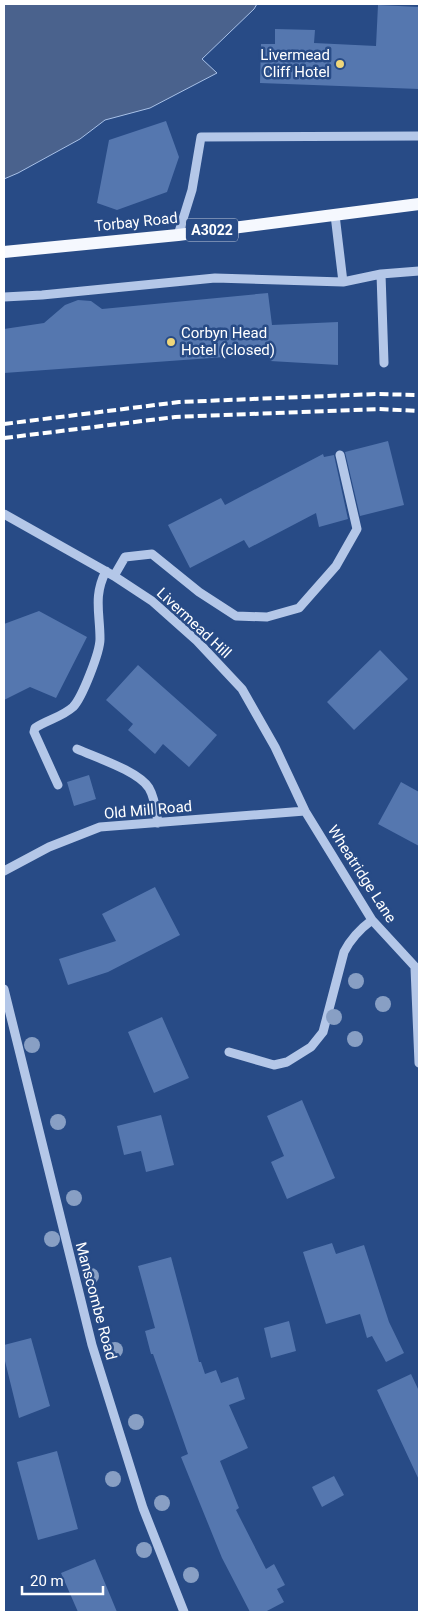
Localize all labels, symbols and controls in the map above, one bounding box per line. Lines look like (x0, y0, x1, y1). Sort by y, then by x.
place label: Livermead Cliff Hotel (260, 46, 330, 81)
marker: Livermead Cliff Hotel (334, 58, 346, 70)
street label: Torbay Road (93, 209, 179, 235)
road number: A3022 (186, 218, 238, 242)
place label: Corbyn Head Hotel (closed) (181, 324, 275, 359)
marker: Corbyn Head Hotel (closed) (165, 336, 177, 348)
street label: Livermead Hill (153, 584, 235, 662)
street label: Old Mill Road (103, 797, 193, 823)
street label: Wheatridge Lane (324, 822, 400, 926)
street label: Manscombe Road (72, 1240, 120, 1362)
scale bar (22, 1564, 104, 1596)
text: 20 m (30, 1572, 64, 1590)

